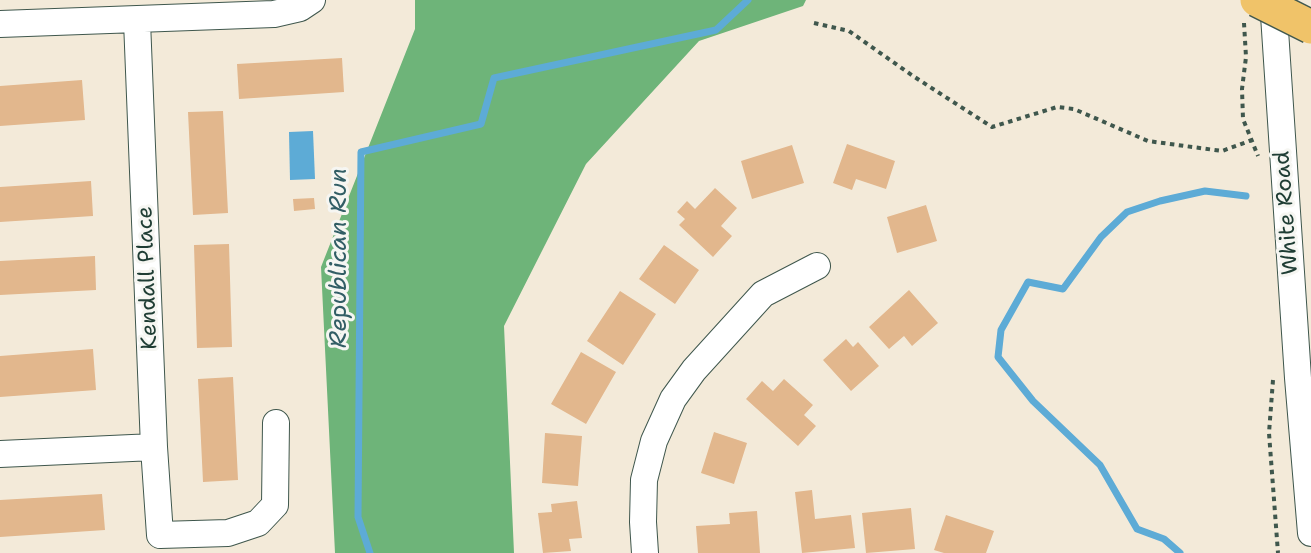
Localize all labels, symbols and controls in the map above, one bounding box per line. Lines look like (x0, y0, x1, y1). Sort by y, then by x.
street label: White Road (1269, 150, 1305, 276)
water label: Republican Run (326, 168, 354, 348)
street label: Kendall Place (132, 206, 164, 350)

